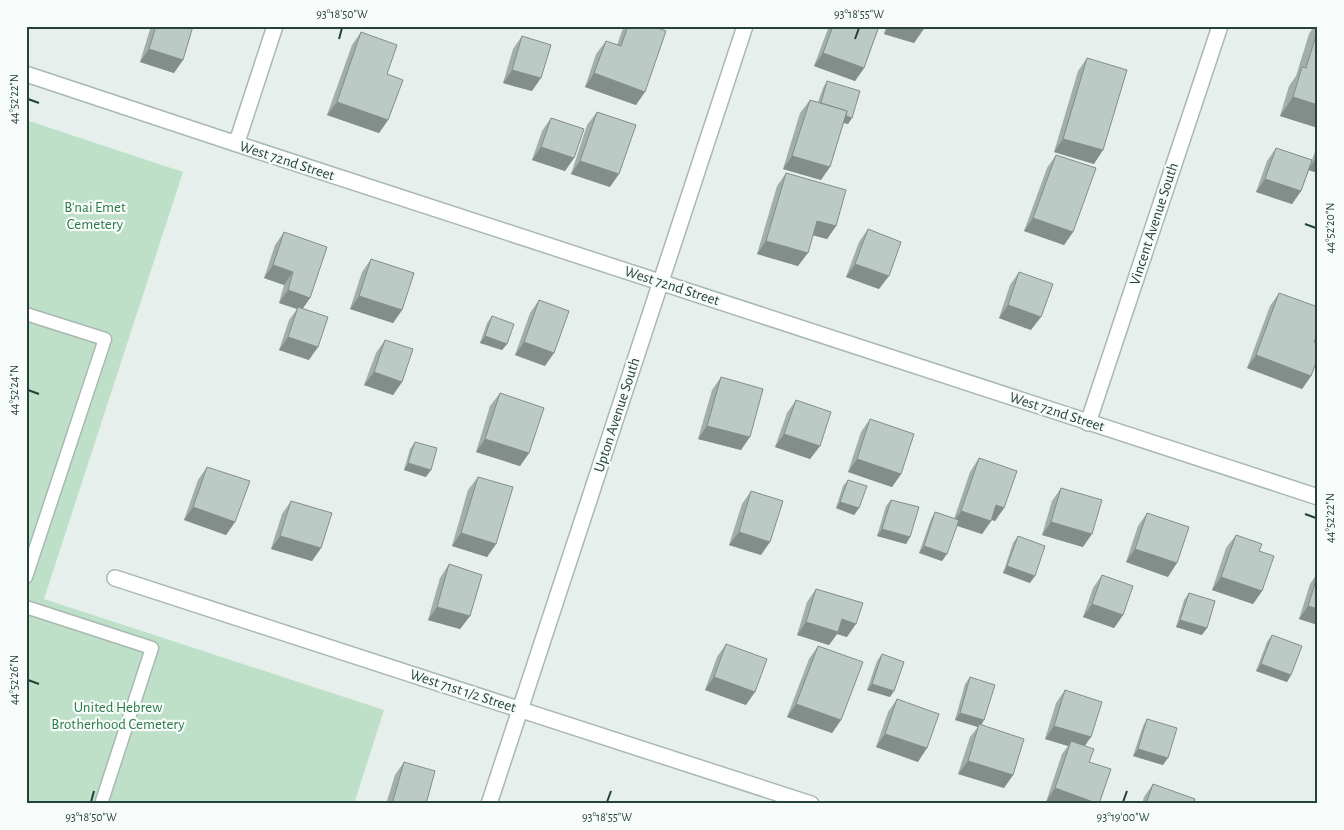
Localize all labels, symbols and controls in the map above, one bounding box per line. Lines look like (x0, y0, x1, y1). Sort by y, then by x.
text: 93°18'50"W (316, 8, 368, 20)
text: 93°18'55"W (834, 8, 884, 20)
text: 44°52'22"N (8, 74, 20, 124)
street label: West 72nd Street (238, 139, 337, 183)
street label: Vincent Avenue South (1127, 161, 1181, 287)
park label: B'nai Emet Cemetery (64, 200, 126, 232)
text: 44°52'20"N (1324, 203, 1336, 253)
street label: West 72nd Street (623, 264, 722, 308)
street label: Upton Avenue South (591, 356, 643, 474)
text: 44°52'24"N (8, 365, 20, 415)
street label: West 72nd Street (1008, 390, 1107, 434)
text: 44°52'22"N (1324, 493, 1336, 543)
text: 44°52'26"N (8, 655, 20, 705)
street label: West 71st 1/2 Street (408, 667, 518, 715)
park label: United Hebrew Brotherhood Cemetery (51, 700, 185, 732)
text: 93°18'50"W (65, 811, 117, 823)
text: 93°18'55"W (582, 811, 632, 823)
text: 93°19'00"W (1097, 811, 1150, 823)

